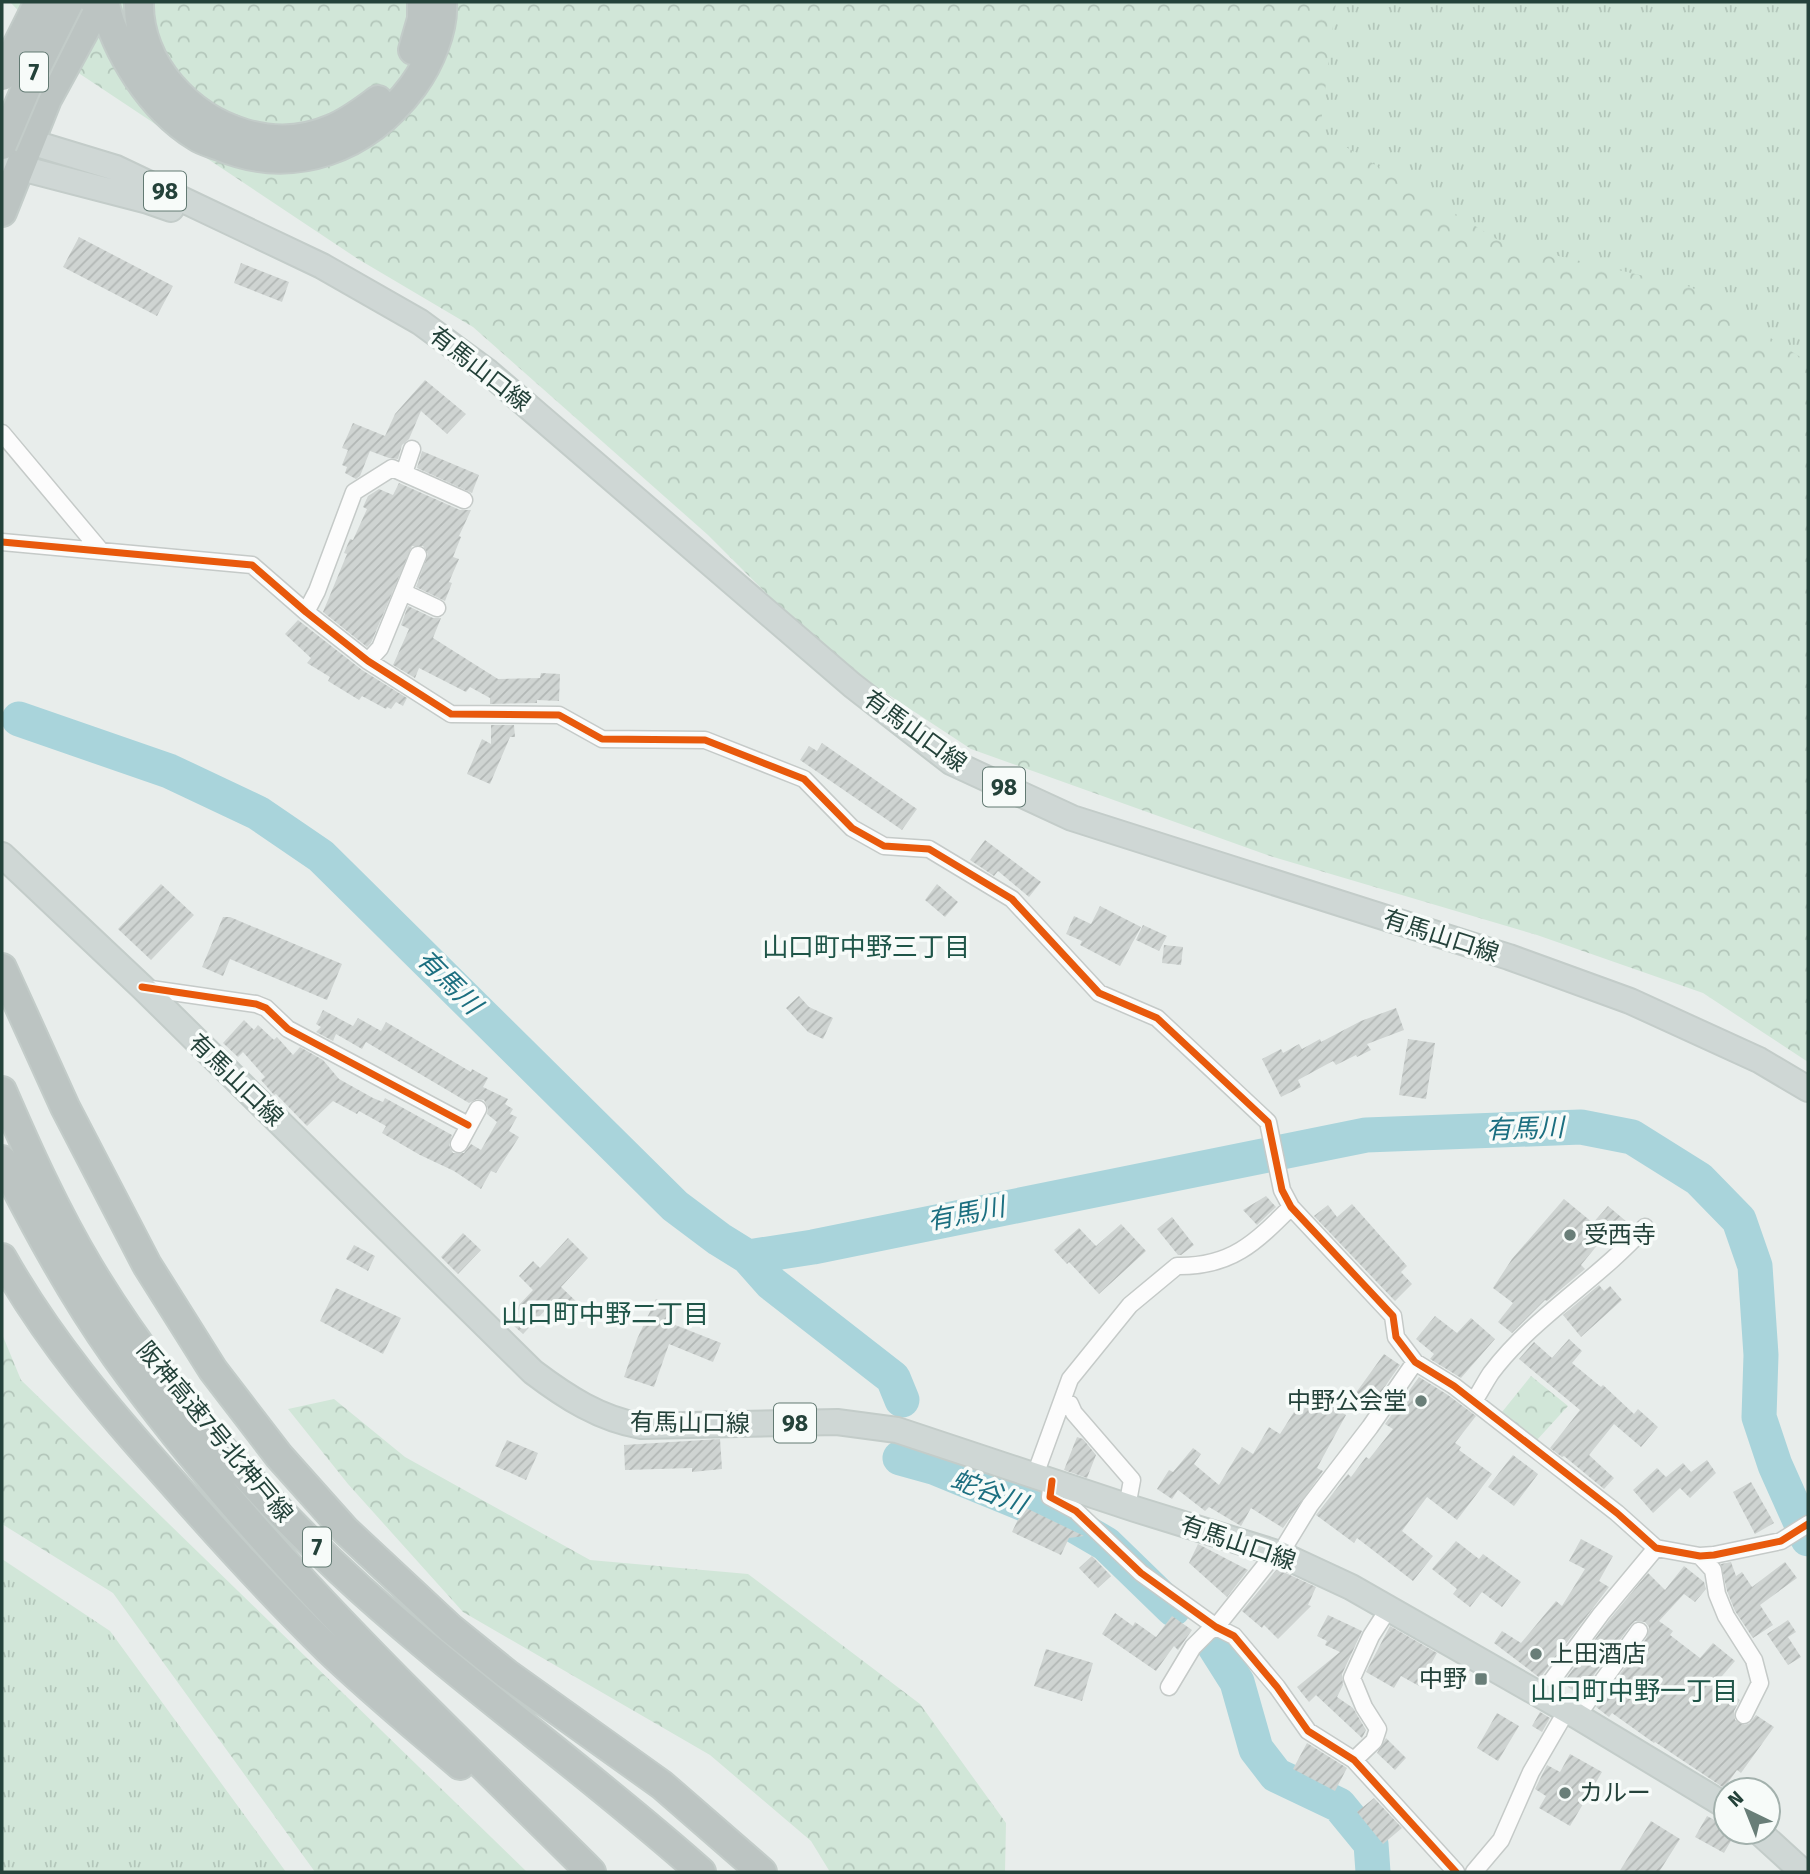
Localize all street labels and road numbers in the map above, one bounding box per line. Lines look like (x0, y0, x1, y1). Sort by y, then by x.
road number: 7 (20, 53, 48, 92)
road number: 98 (144, 172, 186, 210)
street label: 有馬山口線 (424, 321, 536, 417)
street label: 有馬山口線 (858, 684, 972, 778)
road number: 98 (983, 768, 1025, 806)
street label: 有馬山口線 (1380, 904, 1502, 968)
street label: 有馬山口線 (183, 1028, 289, 1132)
street label: 阪神高速7号北神戸線 (131, 1336, 299, 1528)
road number: 98 (774, 1404, 816, 1442)
street label: 有馬山口線 (630, 1408, 750, 1438)
street label: 有馬山口線 (1177, 1510, 1299, 1576)
road number: 7 (303, 1528, 331, 1566)

